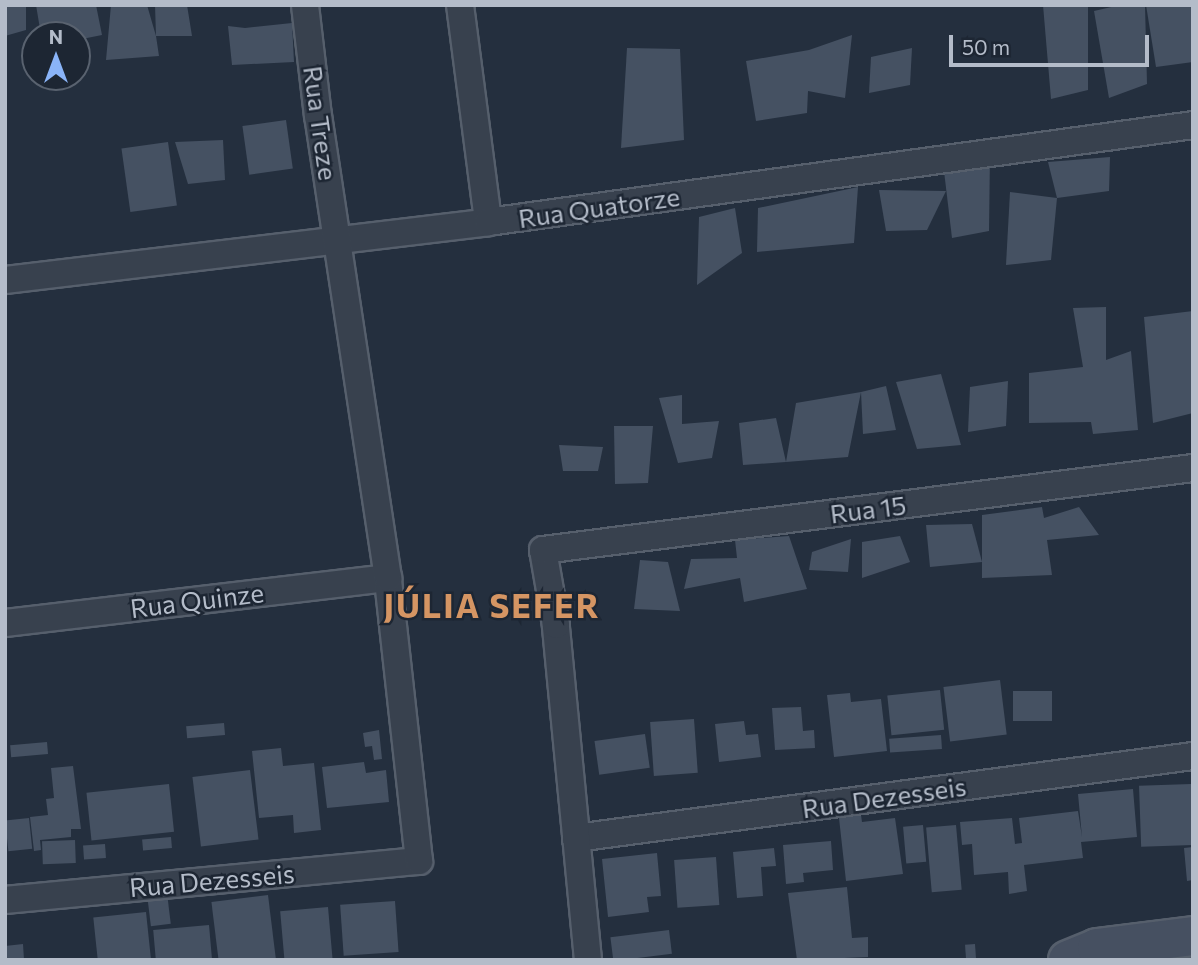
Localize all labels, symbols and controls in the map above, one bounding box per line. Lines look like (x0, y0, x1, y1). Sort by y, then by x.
north arrow (21, 21, 91, 91)
scale bar (953, 21, 1152, 65)
text: N (49, 25, 63, 48)
text: 50 m (962, 34, 1010, 59)
street label: Rua Treze (298, 64, 344, 182)
street label: Rua Quatorze (516, 180, 682, 234)
street label: Rua 15 (828, 489, 908, 529)
street label: Rua Quinze (128, 576, 266, 624)
district label: JÚLIA SEFER (385, 585, 599, 625)
street label: Rua Dezesseis (800, 770, 968, 824)
street label: Rua Dezesseis (128, 857, 296, 903)

